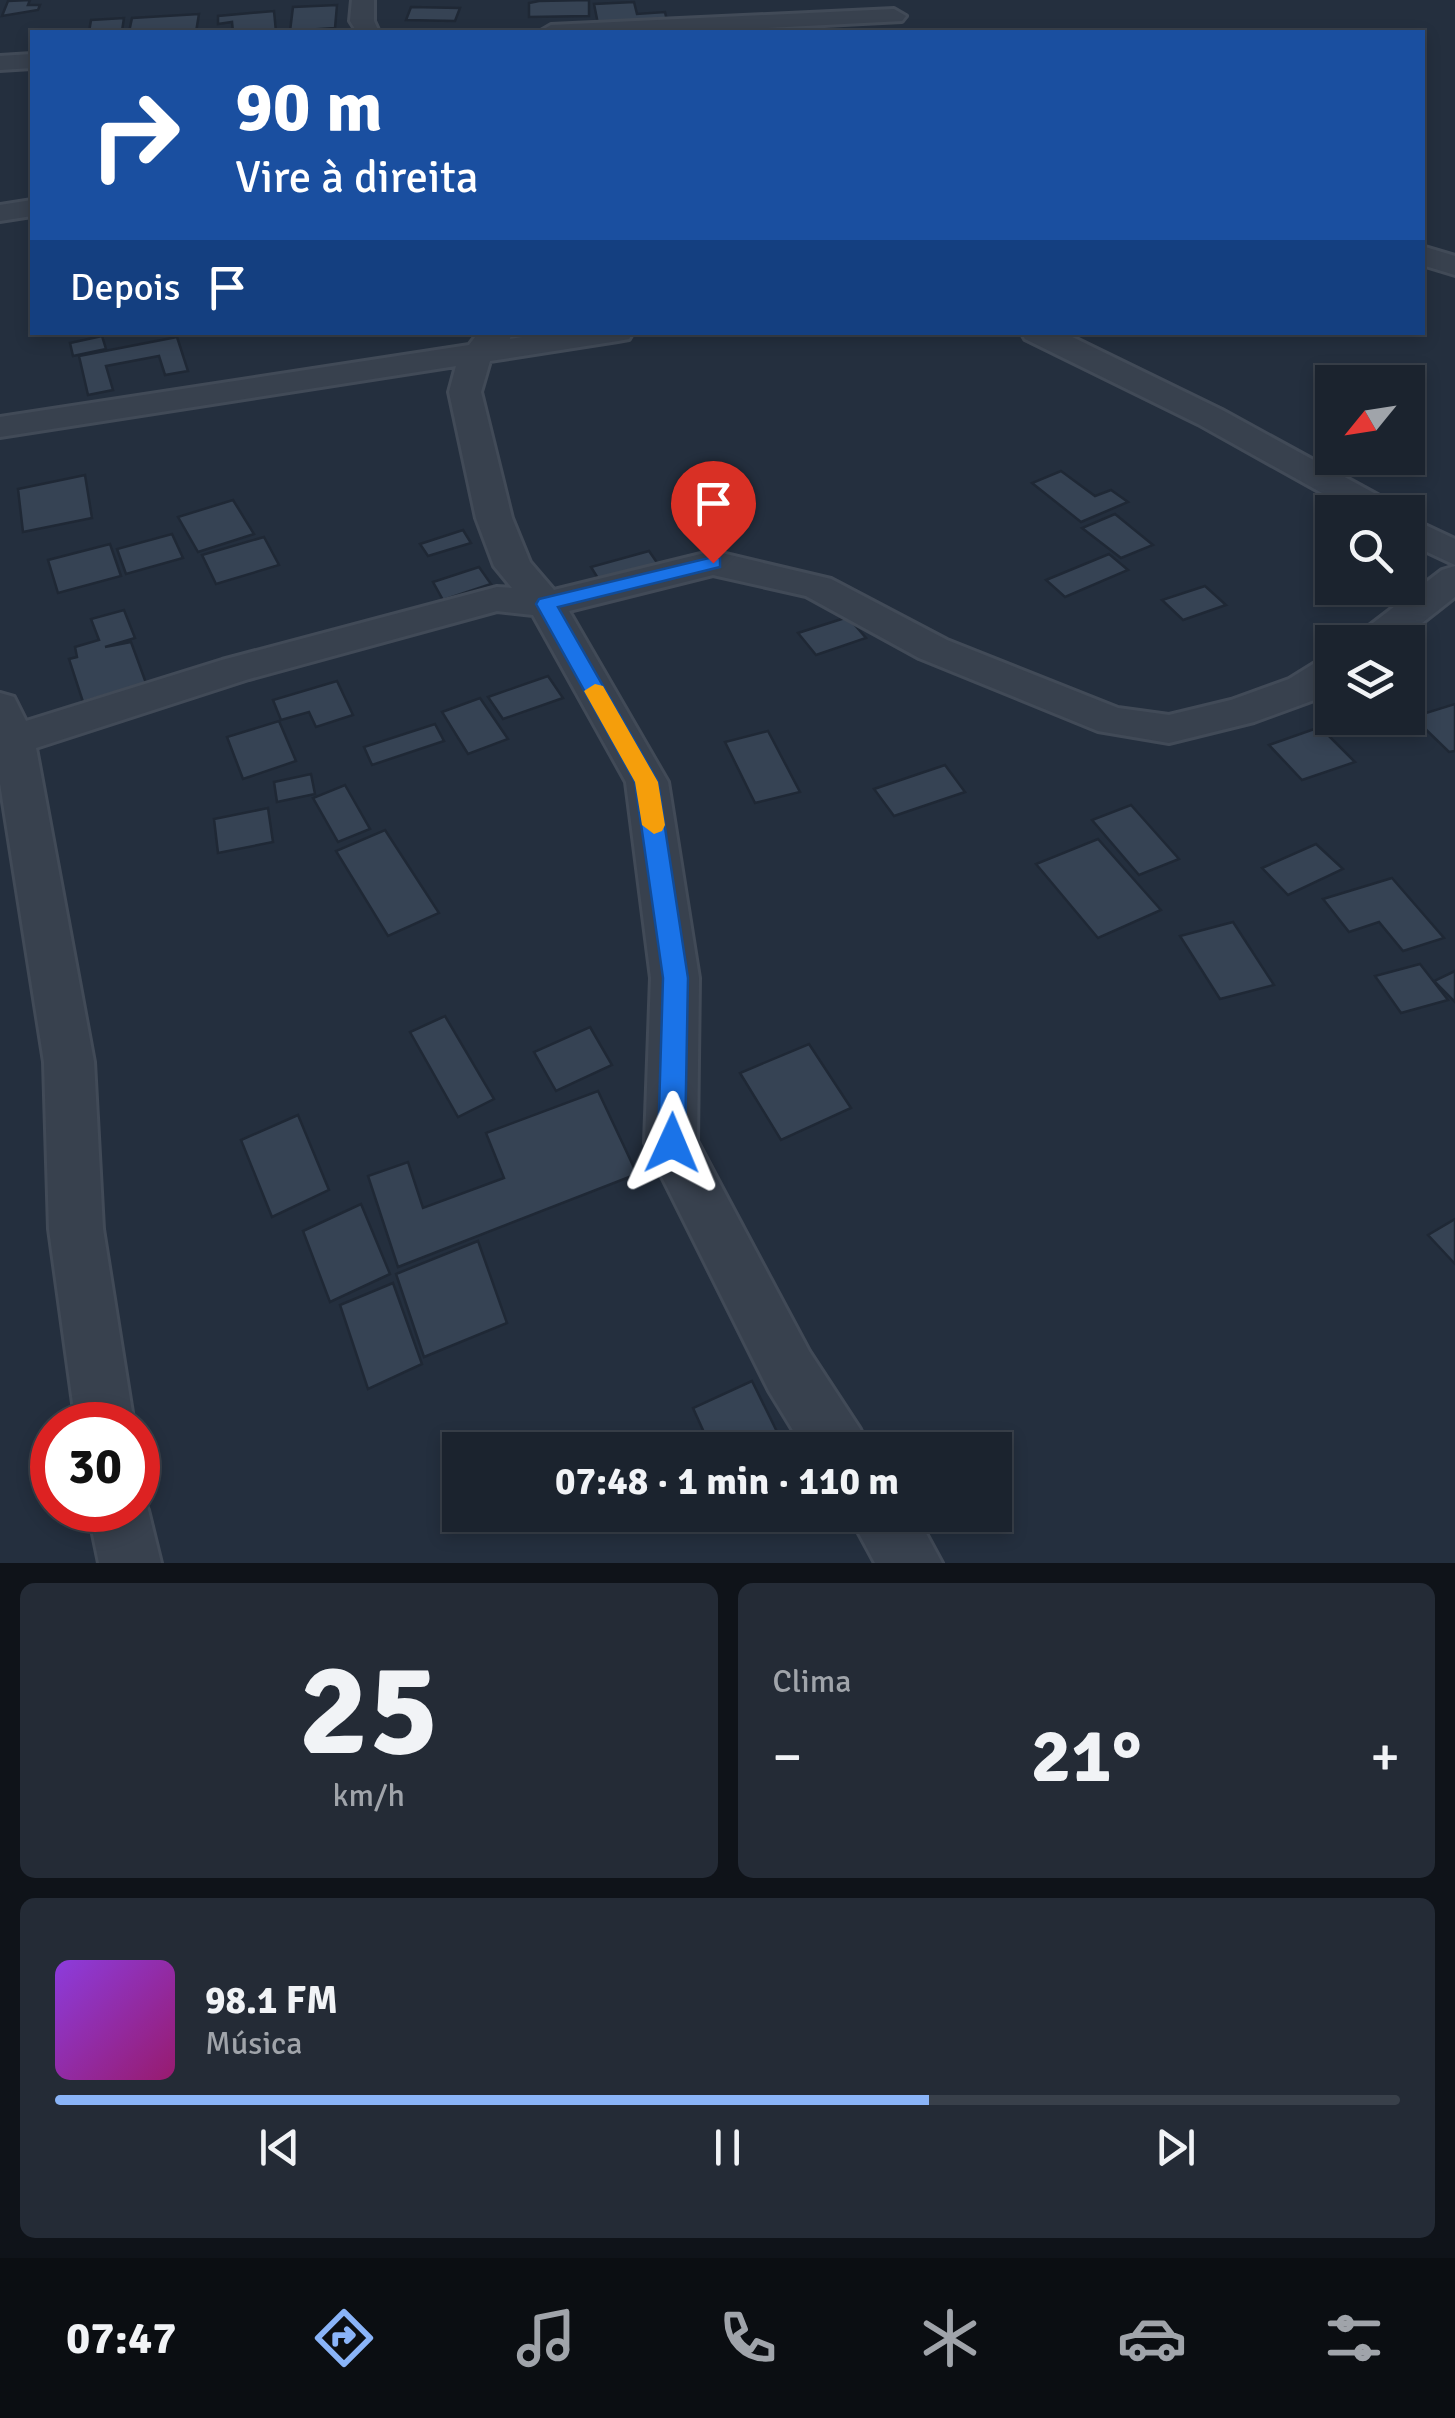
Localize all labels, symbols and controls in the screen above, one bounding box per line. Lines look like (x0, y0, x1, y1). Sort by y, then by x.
text: 90 m (235, 64, 383, 150)
icon: right (70, 70, 200, 200)
text: Vire à direita (235, 150, 479, 205)
icon: arrive (200, 260, 255, 315)
text: Depois (70, 264, 180, 311)
north arrow (1315, 365, 1425, 475)
map controls (1315, 365, 1425, 735)
pin (671, 461, 756, 564)
icon: arrive (686, 476, 741, 531)
button: search (1315, 495, 1425, 605)
button: layers (1315, 625, 1425, 735)
position arrow (620, 1091, 724, 1195)
speed limit sign: 30 (30, 1402, 160, 1532)
text: 07:48 · 1 min · 110 m (555, 1458, 899, 1505)
text: 25 (299, 1631, 439, 1791)
text: Clima (773, 1662, 851, 1701)
text: 21° (1031, 1710, 1142, 1803)
text: − (773, 1723, 802, 1791)
text: + (1370, 1723, 1400, 1791)
text: km/h (333, 1776, 405, 1815)
text: 98.1 FM (205, 1977, 338, 2024)
text: Música (205, 2024, 302, 2063)
icon: previous (252, 2120, 307, 2175)
icon: pause (700, 2120, 755, 2175)
icon: next (1148, 2120, 1203, 2175)
icon: directions (309, 2303, 379, 2373)
icon: music (511, 2303, 581, 2373)
icon: phone (713, 2303, 783, 2373)
icon: climate (915, 2303, 985, 2373)
icon: car (1117, 2303, 1187, 2373)
icon: filters (1319, 2303, 1389, 2373)
text: 07:47 (66, 2311, 176, 2366)

